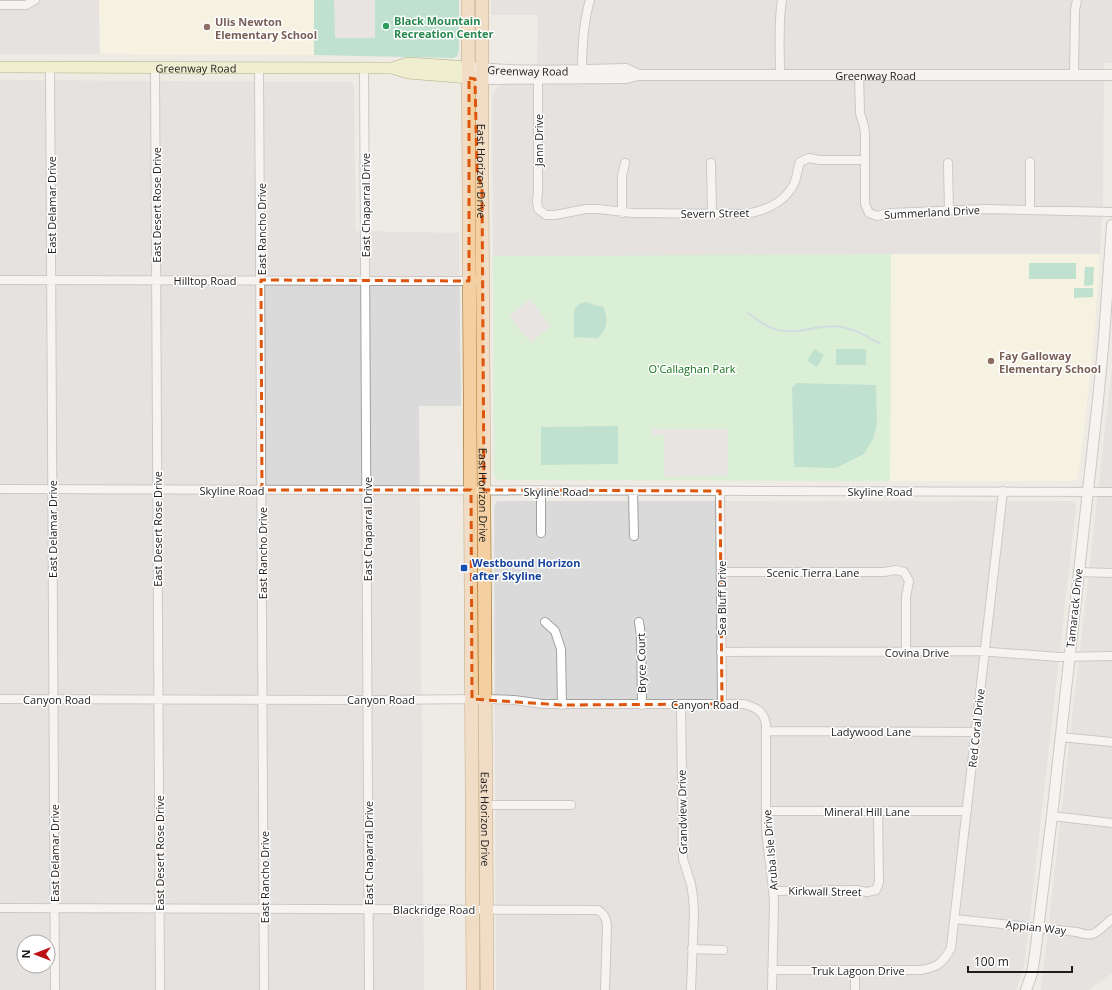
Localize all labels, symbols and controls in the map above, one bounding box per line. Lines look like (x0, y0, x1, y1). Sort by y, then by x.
place label: Black Mountain Recreation Center (394, 13, 494, 41)
place label: Ulis Newton Elementary School (215, 14, 317, 42)
marker: Black Mountain Recreation Center (381, 21, 391, 31)
marker: Ulis Newton Elementary School (202, 22, 212, 32)
street label: Greenway Road (156, 60, 236, 75)
street label: Greenway Road (487, 61, 569, 78)
street label: Greenway Road (835, 68, 916, 83)
street label: Jann Drive (531, 114, 546, 167)
street label: East Horizon Drive (475, 124, 490, 218)
street label: East Desert Rose Drive (149, 147, 164, 263)
street label: East Chaparral Drive (358, 153, 373, 257)
street label: East Delamar Drive (44, 156, 59, 254)
street label: East Rancho Drive (254, 183, 269, 275)
street label: Summerland Drive (884, 202, 980, 222)
street label: Severn Street (681, 205, 750, 221)
street label: Hilltop Road (174, 273, 236, 288)
place label: Fay Galloway Elementary School (999, 348, 1101, 376)
marker: Fay Galloway Elementary School (986, 356, 996, 366)
park label: O'Callaghan Park (648, 361, 736, 376)
street label: East Horizon Drive (476, 448, 492, 542)
street label: East Desert Rose Drive (150, 471, 165, 587)
street label: East Chaparral Drive (360, 477, 375, 581)
street label: East Delamar Drive (45, 480, 60, 578)
street label: Skyline Road (200, 483, 264, 498)
street label: Skyline Road (524, 484, 588, 499)
street label: Skyline Road (848, 484, 912, 499)
street label: East Rancho Drive (255, 507, 270, 599)
place label: Westbound Horizon after Skyline (472, 555, 580, 583)
street label: Sea Bluff Drive (714, 561, 729, 636)
marker: Westbound Horizon after Skyline (459, 563, 469, 573)
street label: Scenic Tierra Lane (767, 565, 859, 580)
street label: Tamarack Drive (1062, 567, 1086, 649)
street label: Bryce Court (633, 633, 649, 693)
street label: Covina Drive (885, 645, 949, 660)
street label: Red Coral Drive (964, 688, 988, 768)
street label: Canyon Road (23, 692, 91, 707)
street label: Canyon Road (347, 692, 415, 707)
street label: Canyon Road (671, 697, 739, 712)
street label: Ladywood Lane (831, 724, 911, 739)
street label: Grandview Drive (674, 769, 690, 855)
street label: East Horizon Drive (478, 772, 494, 866)
street label: East Desert Rose Drive (152, 795, 167, 911)
street label: East Chaparral Drive (361, 801, 376, 905)
street label: East Delamar Drive (47, 804, 62, 902)
street label: Mineral Hill Lane (824, 804, 910, 819)
street label: Aruba Isle Drive (759, 809, 781, 891)
street label: East Rancho Drive (257, 831, 272, 923)
street label: Kirkwall Street (788, 883, 862, 899)
street label: Blackridge Road (393, 902, 475, 917)
street label: Appian Way (1005, 916, 1067, 938)
north arrow (16, 934, 56, 974)
scale bar (968, 948, 1072, 974)
text: N (18, 950, 33, 958)
text: 100 m (974, 953, 1009, 970)
street label: Truk Lagoon Drive (811, 963, 905, 978)

